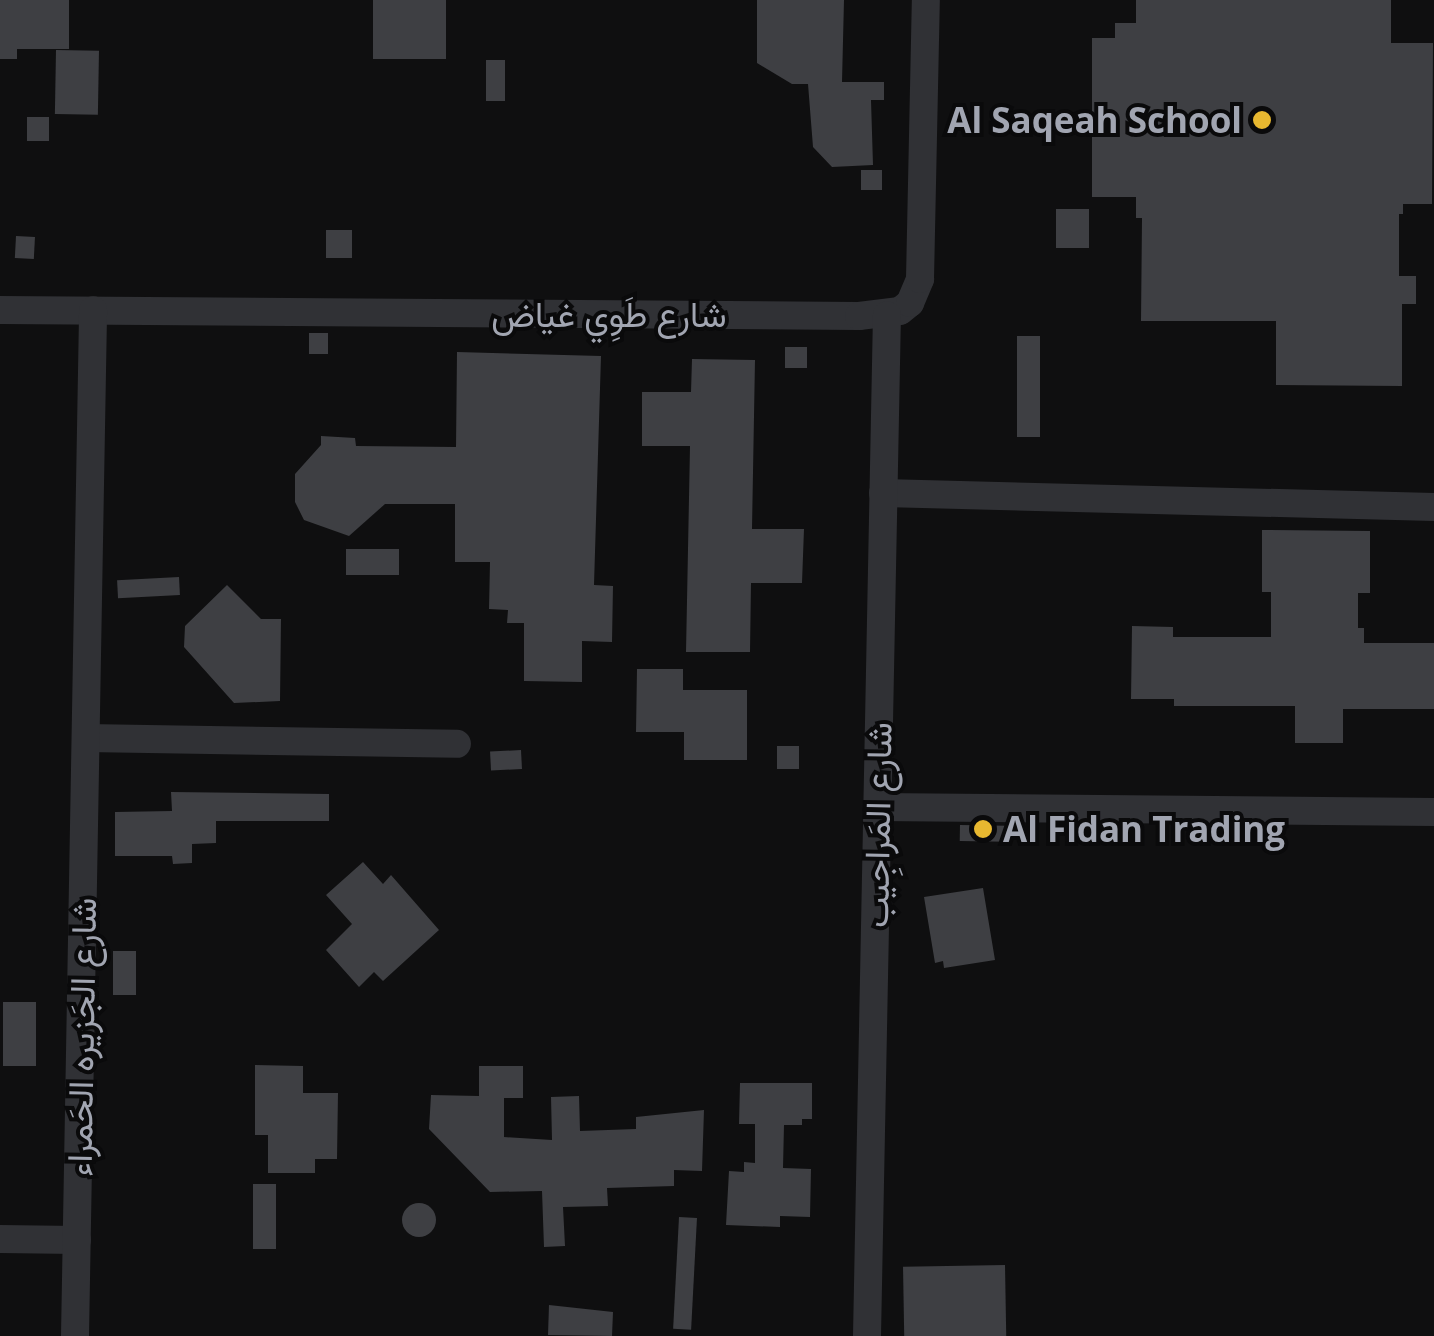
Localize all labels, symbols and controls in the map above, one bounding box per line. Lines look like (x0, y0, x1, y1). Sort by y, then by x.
place label: Al Saqeah School (947, 99, 1242, 141)
marker: Al Saqeah School (1251, 109, 1273, 131)
street label: شارع طَوِي غياض (491, 293, 727, 335)
street label: شارع المَراجِيب (854, 722, 900, 928)
place label: Al Fidan Trading (1003, 808, 1285, 850)
marker: Al Fidan Trading (972, 818, 994, 840)
street label: شارع الجَزيره الحَمراء (58, 897, 104, 1177)

